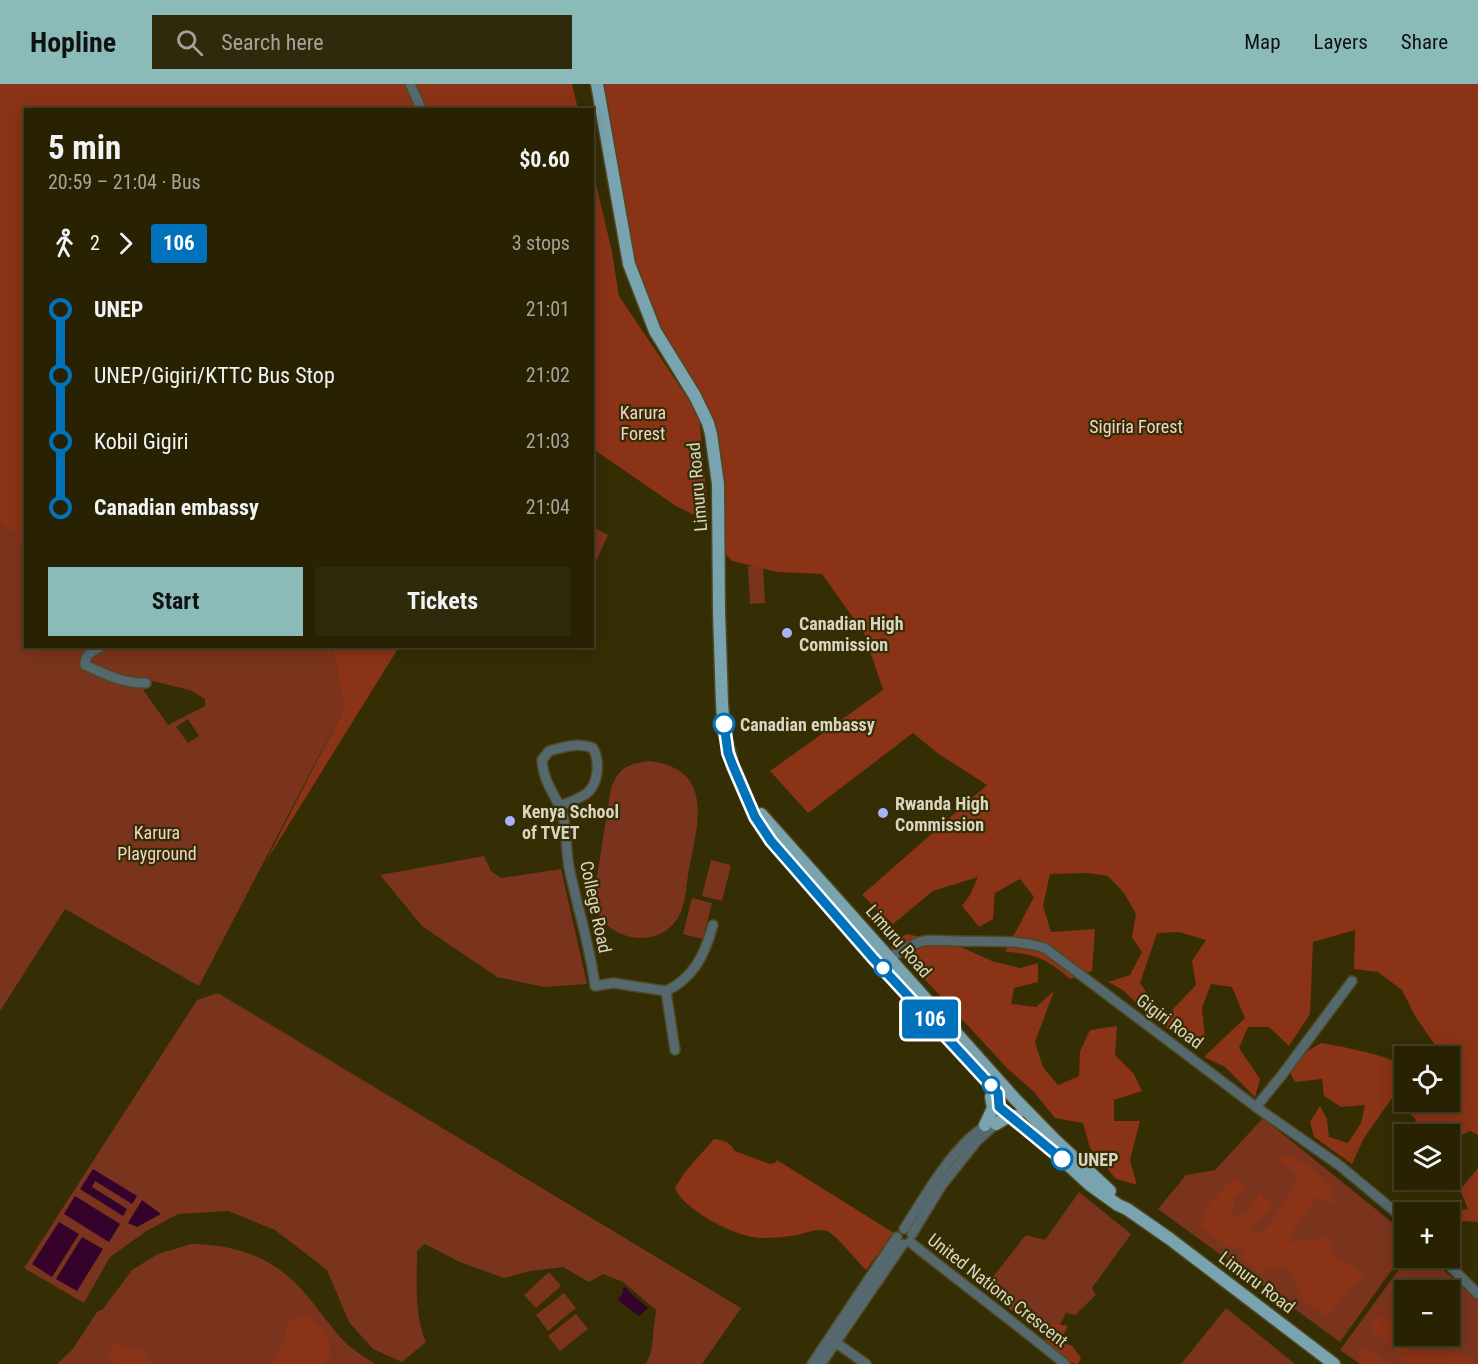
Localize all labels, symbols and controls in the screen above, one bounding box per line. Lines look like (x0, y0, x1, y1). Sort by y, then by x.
search box (152, 15, 572, 69)
text: Hopline (30, 26, 116, 59)
icon: search (173, 26, 206, 59)
text: Search here (221, 30, 324, 55)
text: Map (1244, 30, 1281, 54)
text: Layers (1314, 30, 1368, 54)
text: Share (1401, 30, 1448, 54)
text: 5 min (48, 128, 121, 167)
text: $0.60 (519, 147, 570, 172)
text: 20:59 – 21:04 · Bus (48, 170, 201, 194)
icon: walk (48, 227, 81, 260)
icon: forward (109, 227, 142, 260)
text: 2 (90, 231, 100, 255)
text: 106 (163, 231, 195, 255)
text: 3 stops (512, 231, 570, 255)
text: UNEP (94, 297, 143, 322)
text: 21:01 (526, 297, 570, 321)
text: UNEP/Gigiri/KTTC Bus Stop (94, 363, 335, 388)
text: 21:02 (526, 363, 570, 387)
park label: Karura Forest (620, 402, 666, 444)
park label: Sigiria Forest (1089, 416, 1183, 437)
text: Kobil Gigiri (94, 429, 188, 454)
text: 21:03 (526, 429, 570, 453)
street label: Limuru Road (683, 442, 711, 532)
text: Canadian embassy (94, 495, 259, 520)
text: 21:04 (526, 495, 570, 519)
button: Start (48, 567, 303, 636)
button: Tickets (315, 567, 570, 636)
place label: Canadian High Commission (799, 613, 904, 655)
marker: Canadian High Commission (780, 626, 794, 640)
marker: Canadian embassy (713, 713, 735, 735)
place label: Canadian embassy (740, 714, 875, 735)
place label: Rwanda High Commission (895, 793, 989, 835)
place label: Kenya School of TVET (522, 801, 619, 843)
marker: Rwanda High Commission (876, 806, 890, 820)
marker: Kenya School of TVET (503, 814, 517, 828)
park label: Karura Playground (117, 822, 197, 864)
street label: College Road (576, 859, 616, 955)
street label: Limuru Road (862, 900, 936, 982)
unlabelled marker (874, 959, 892, 977)
street label: Gigiri Road (1133, 989, 1207, 1053)
line badge: 106 (896, 1000, 964, 1038)
text: 106 (914, 1007, 946, 1031)
map controls (1394, 1046, 1460, 1346)
button: locate (1394, 1046, 1460, 1112)
unlabelled marker (982, 1076, 1000, 1094)
button: layers (1394, 1124, 1460, 1190)
marker: UNEP (1051, 1148, 1073, 1170)
place label: UNEP (1078, 1149, 1118, 1170)
button: + (1394, 1202, 1460, 1268)
street label: United Nations Crescent (924, 1229, 1072, 1351)
street label: Limuru Road (1215, 1247, 1299, 1317)
button: − (1394, 1280, 1460, 1346)

